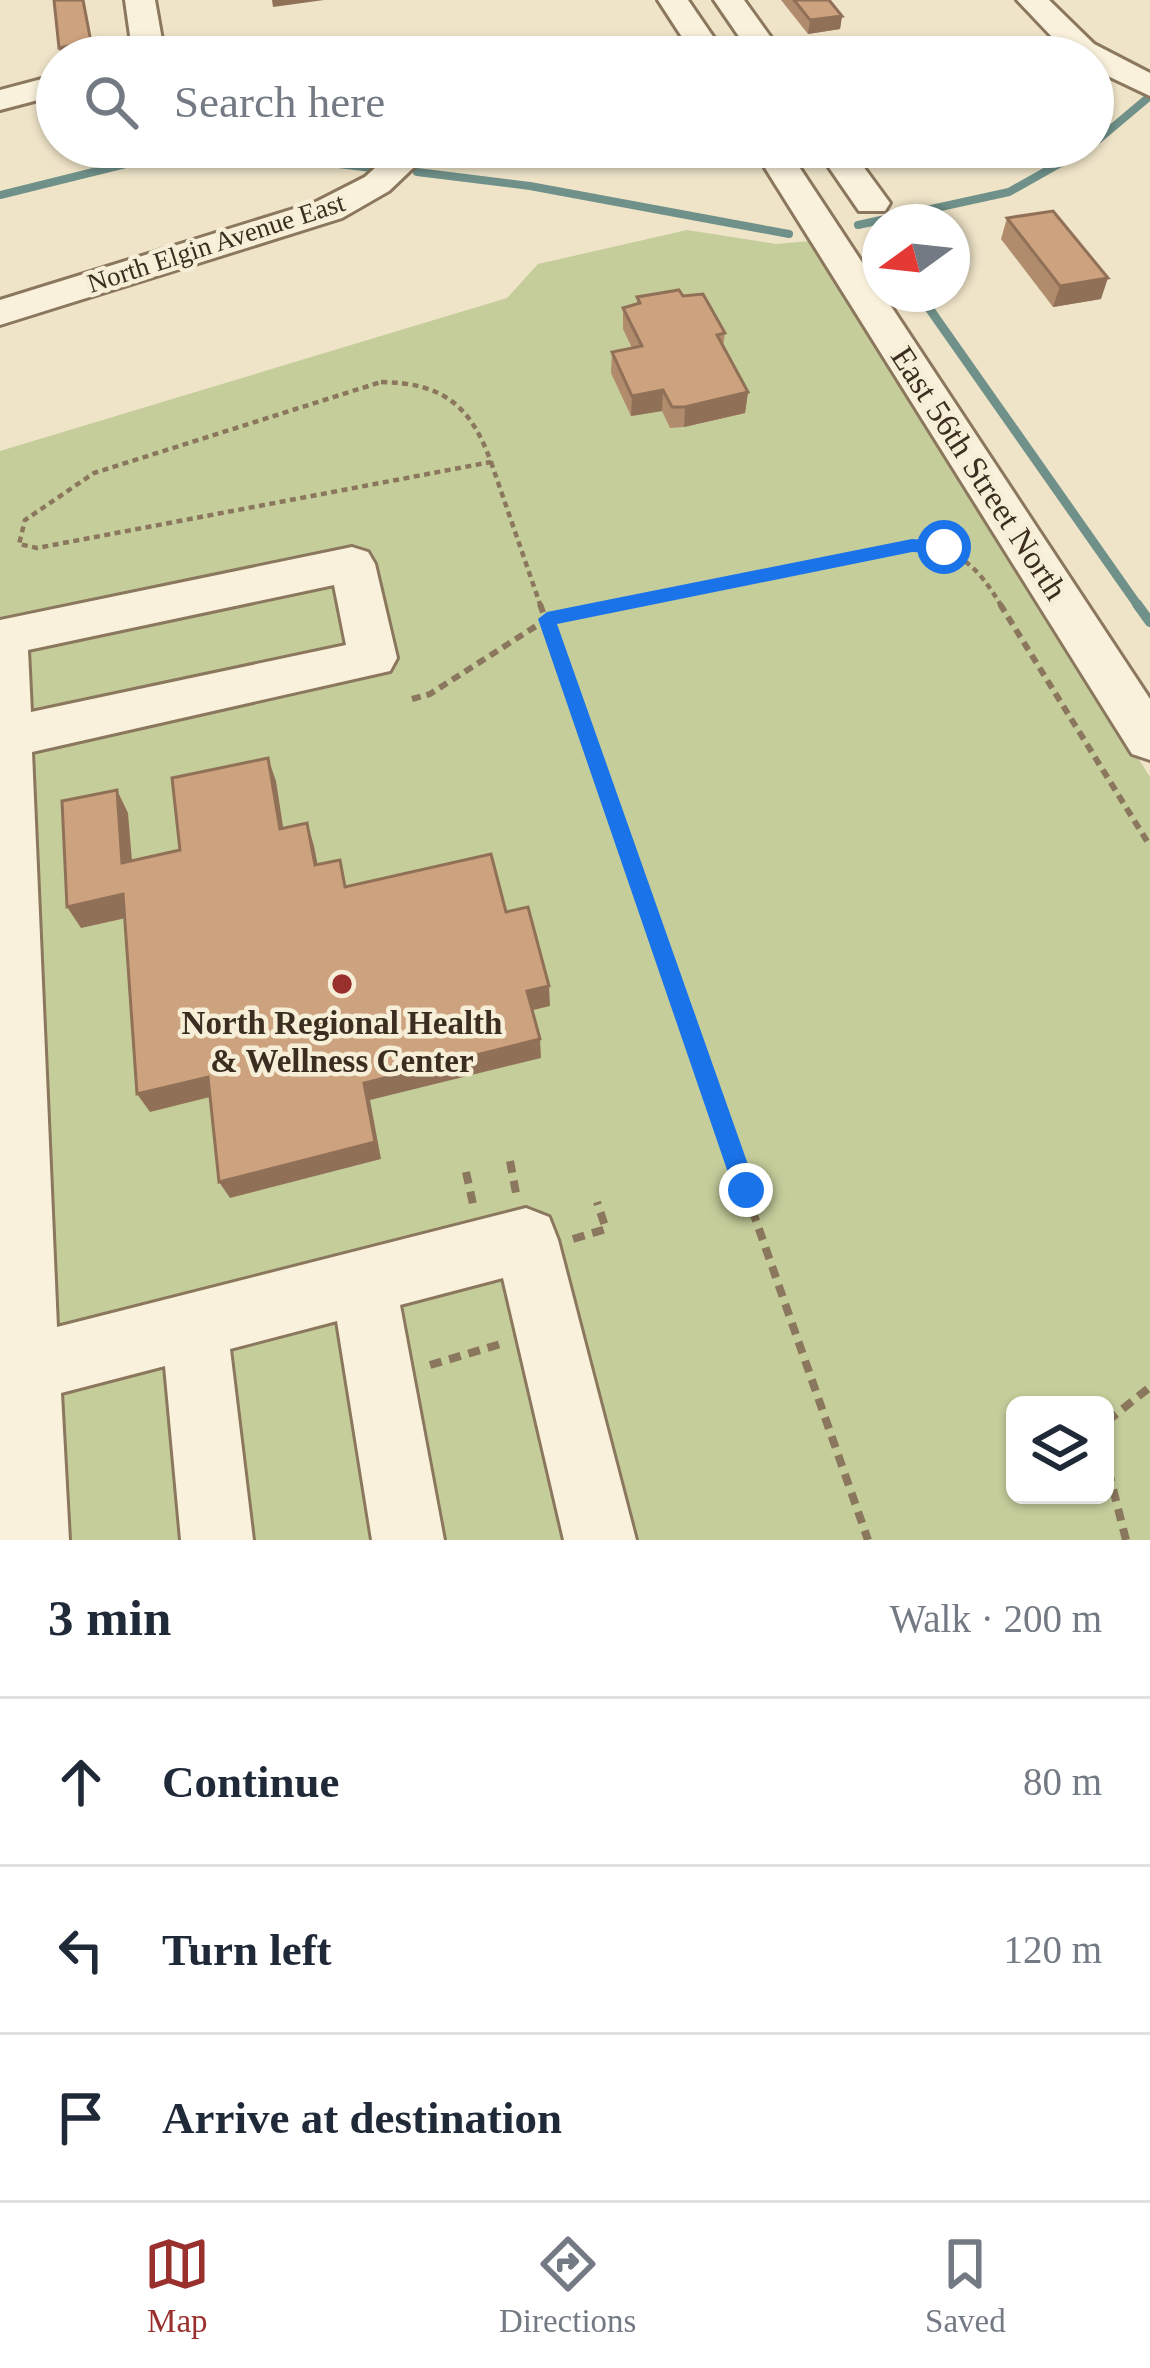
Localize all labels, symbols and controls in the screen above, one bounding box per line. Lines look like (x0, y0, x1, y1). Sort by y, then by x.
search box (36, 36, 1114, 168)
icon: search (78, 69, 144, 135)
text: Search here (174, 77, 385, 127)
street label: North Elgin Avenue East (84, 187, 349, 299)
north arrow (862, 204, 970, 312)
street label: East 56th Street North (884, 340, 1074, 607)
route start (917, 520, 971, 574)
marker: North Regional Health & Wellness Center (329, 971, 355, 997)
place label: North Regional Health & Wellness Center (182, 1005, 502, 1079)
route end (719, 1163, 773, 1217)
map controls (1006, 1396, 1114, 1504)
button: layers (1006, 1396, 1114, 1504)
text: 3 min (48, 1590, 171, 1646)
text: Walk · 200 m (890, 1597, 1102, 1640)
icon: ahead (48, 1749, 114, 1815)
text: Continue (162, 1757, 340, 1807)
text: 80 m (1023, 1760, 1102, 1803)
icon: left (48, 1917, 114, 1983)
text: Turn left (162, 1925, 332, 1975)
text: 120 m (1003, 1928, 1102, 1971)
icon: arrive (48, 2085, 114, 2151)
text: Arrive at destination (162, 2093, 562, 2143)
tab: Map (144, 2231, 210, 2340)
tab: Directions (499, 2231, 636, 2340)
tab: Saved (925, 2231, 1006, 2340)

